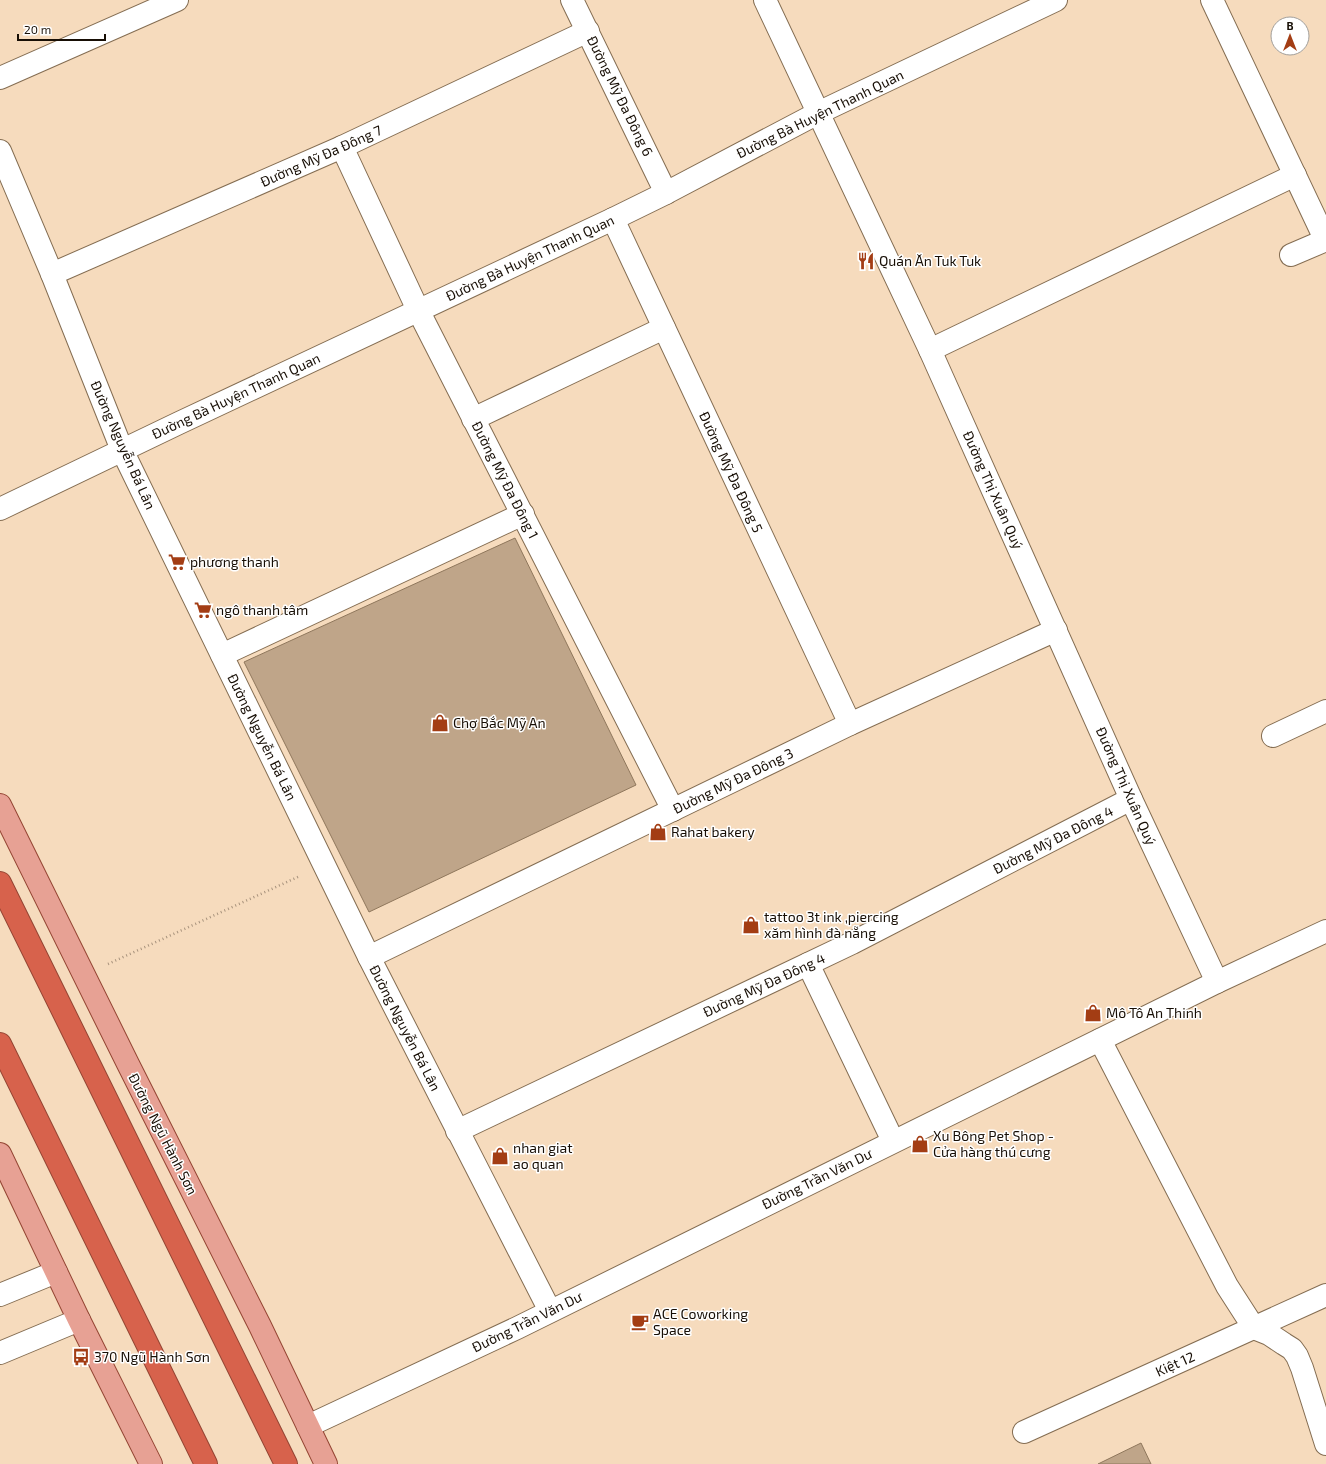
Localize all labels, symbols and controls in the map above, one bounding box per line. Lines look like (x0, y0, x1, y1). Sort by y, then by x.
scale bar (18, 16, 105, 42)
north arrow (1270, 16, 1310, 56)
text: B (1286, 19, 1294, 32)
text: 20 m (24, 22, 51, 36)
street label: Đường Mỹ Đa Đông 6 (584, 33, 657, 159)
street label: Đường Bà Huyện Thanh Quan (733, 66, 906, 162)
street label: Đường Mỹ Đa Đông 7 (257, 121, 384, 190)
street label: Đường Bà Huyện Thanh Quan (443, 211, 617, 304)
restaurant icon: Quán Ăn Tuk Tuk (856, 251, 876, 271)
place label: Quán Ăn Tuk Tuk (879, 252, 981, 269)
street label: Đường Bà Huyện Thanh Quan (149, 349, 323, 442)
street label: Đường Nguyễn Bá Lân (87, 378, 160, 512)
street label: Đường Mỹ Đa Đông 5 (696, 409, 767, 535)
street label: Đường Mỹ Đa Đông 1 (468, 418, 542, 541)
street label: Đường Thị Xuân Quý (960, 428, 1027, 552)
supermarket icon: phương thanh (167, 552, 187, 572)
place label: phương thanh (190, 553, 279, 570)
supermarket icon: ngô thanh tâm (193, 600, 213, 620)
place label: ngô thanh tâm (216, 601, 308, 618)
street label: Đường Nguyễn Bá Lân (224, 671, 301, 803)
shop icon: Chợ Bắc Mỹ An (430, 713, 450, 733)
place label: Chợ Bắc Mỹ An (453, 714, 546, 731)
street label: Đường Thị Xuân Quý (1093, 724, 1160, 848)
street label: Đường Mỹ Đa Đông 3 (670, 744, 796, 817)
street label: Đường Mỹ Đa Đông 4 (990, 802, 1116, 877)
shop icon: Rahat bakery (648, 822, 668, 842)
place label: Rahat bakery (671, 823, 755, 840)
place label: tattoo 3t ink ,piercing xăm hình đà nẵng (764, 908, 899, 941)
shop icon: tattoo 3t ink ,piercing xăm hình đà nẵng (741, 915, 761, 935)
street label: Đường Mỹ Đa Đông 4 (700, 949, 827, 1020)
street label: Đường Nguyễn Bá Lân (366, 962, 445, 1094)
shop icon: Mô Tô An Thinh (1083, 1003, 1103, 1023)
place label: Mô Tô An Thinh (1106, 1004, 1202, 1021)
street label: Đường Ngũ Hành Sơn (125, 1070, 201, 1197)
place label: Xu Bông Pet Shop - Cửa hàng thú cưng (933, 1127, 1054, 1160)
shop icon: Xu Bông Pet Shop - Cửa hàng thú cưng (910, 1134, 930, 1154)
place label: nhan giat ao quan (513, 1139, 573, 1172)
street label: Đường Trần Văn Dư (759, 1144, 875, 1213)
shop icon: nhan giat ao quan (490, 1146, 510, 1166)
street label: Đường Trần Văn Dư (469, 1287, 585, 1356)
place label: ACE Coworking Space (653, 1305, 748, 1338)
cafe icon: ACE Coworking Space (630, 1312, 650, 1332)
bus stop icon: 370 Ngũ Hành Sơn (71, 1347, 91, 1367)
street label: Kiệt 12 (1153, 1347, 1197, 1380)
place label: 370 Ngũ Hành Sơn (94, 1348, 210, 1365)

